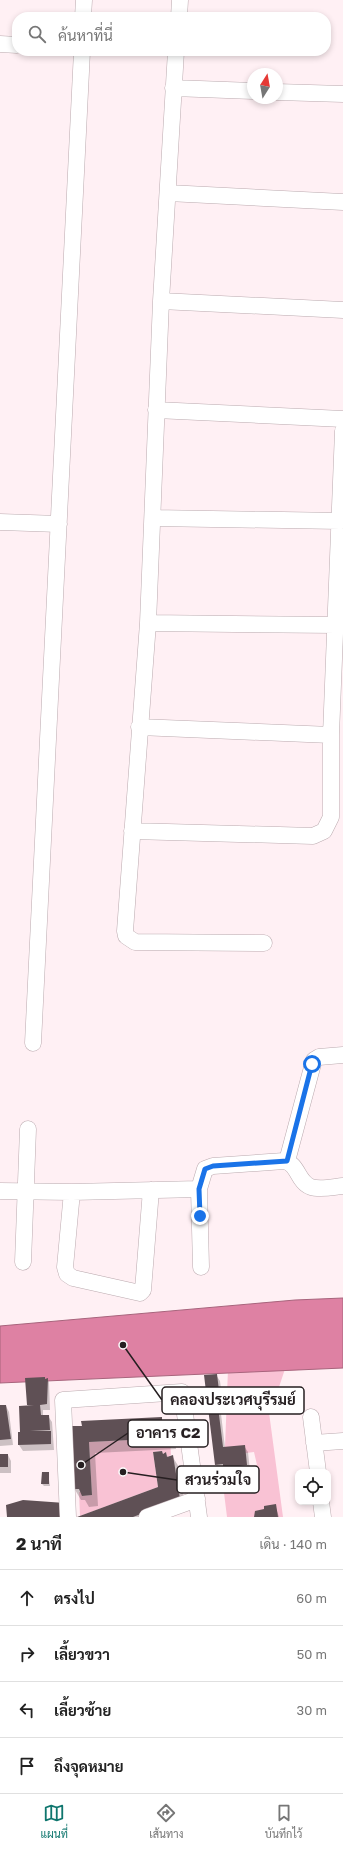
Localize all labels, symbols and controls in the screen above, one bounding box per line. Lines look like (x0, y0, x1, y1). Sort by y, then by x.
search box (12, 12, 331, 56)
icon: search (26, 23, 48, 45)
text: ค้นหาที่นี่ (58, 26, 113, 44)
north arrow (247, 68, 283, 104)
route start (303, 1055, 321, 1073)
route end (191, 1207, 209, 1225)
callout: คลองประเวศบุรีรมย์ (162, 1387, 304, 1414)
text: คลองประเวศบุรีรมย์ (170, 1390, 297, 1411)
callout: อาคาร C2 (128, 1420, 208, 1447)
text: อาคาร C2 (136, 1423, 200, 1441)
callout: สวนร่วมใจ (177, 1466, 259, 1493)
map controls (295, 1469, 331, 1505)
button: locate (295, 1469, 331, 1505)
text: สวนร่วมใจ (185, 1470, 251, 1488)
text: 2 นาที (16, 1533, 62, 1554)
text: เดิน · 140 m (260, 1536, 327, 1552)
icon: ahead (16, 1587, 38, 1609)
text: ตรงไป (54, 1589, 95, 1607)
text: 60 m (296, 1590, 327, 1606)
icon: right (16, 1643, 38, 1665)
text: เลี้ยวขวา (54, 1645, 110, 1663)
text: 50 m (297, 1646, 327, 1662)
icon: left (16, 1699, 38, 1721)
text: เลี้ยวซ้าย (54, 1701, 111, 1719)
text: 30 m (297, 1702, 327, 1718)
icon: arrive (16, 1755, 38, 1777)
text: ถึงจุดหมาย (54, 1757, 124, 1775)
tab: แผนที่ (41, 1802, 68, 1841)
tab: เส้นทาง (149, 1802, 184, 1841)
tab: บันทึกไว้ (265, 1802, 302, 1841)

